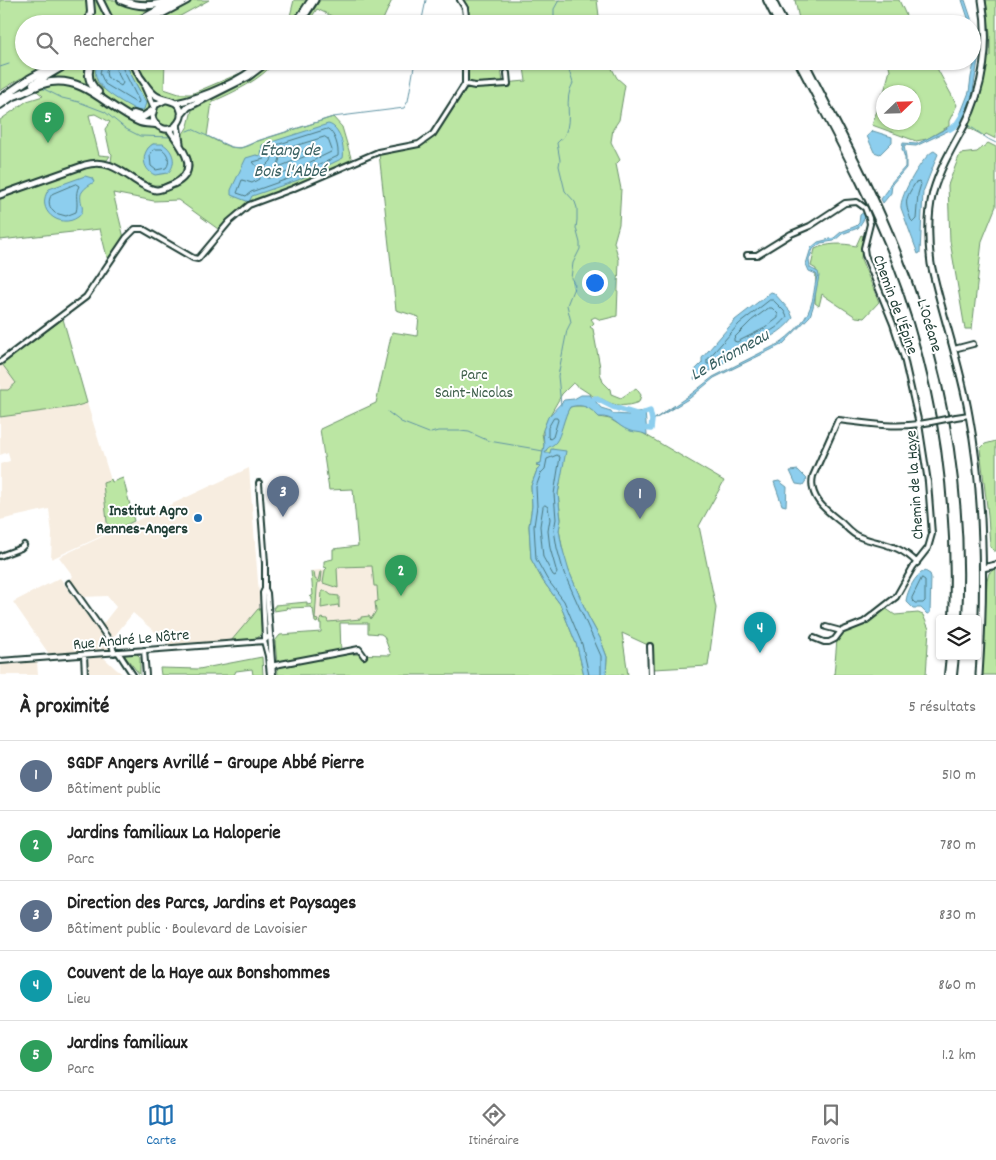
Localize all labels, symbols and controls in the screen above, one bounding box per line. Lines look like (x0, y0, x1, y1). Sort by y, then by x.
search box (15, 15, 981, 70)
icon: search (33, 29, 61, 57)
text: Rechercher (73, 29, 154, 56)
north arrow (876, 85, 921, 130)
pin: 5 (32, 102, 64, 143)
water label: Étang de Bois l'Abbé (254, 139, 329, 185)
street label: Chemin de l'Épine (866, 252, 923, 358)
your location (582, 270, 608, 296)
street label: L’Océane (910, 296, 948, 355)
water label: Le Brionneau (686, 324, 775, 388)
park label: Parc Saint-Nicolas (435, 364, 514, 405)
street label: Chemin de la Haye (900, 429, 931, 540)
pin: 3 (267, 476, 299, 517)
pin: 1 (624, 478, 656, 519)
place label: Institut Agro Rennes-Angers (96, 500, 188, 541)
marker: Institut Agro Rennes-Angers (192, 512, 204, 524)
pin: 2 (385, 555, 417, 596)
pin: 4 (744, 612, 776, 653)
map controls (936, 615, 981, 660)
button: layers (936, 615, 981, 660)
street label: Rue André Le Nôtre (72, 624, 190, 657)
text: À proximité (20, 693, 109, 723)
text: 5 résultats (909, 696, 976, 719)
text: SGDF Angers Avrillé – Groupe Abbé Pierre (67, 751, 364, 778)
text: 1 (34, 764, 38, 787)
text: 510 m (942, 764, 976, 787)
text: Bâtiment public (67, 778, 161, 801)
text: Jardins familiaux La Haloperie (67, 821, 281, 848)
text: 2 (33, 834, 40, 857)
text: 780 m (940, 834, 976, 857)
text: Parc (67, 848, 94, 871)
text: Direction des Parcs, Jardins et Paysages (67, 891, 356, 918)
text: 3 (32, 904, 40, 927)
text: 830 m (939, 904, 976, 927)
text: Bâtiment public · Boulevard de Lavoisier (67, 918, 307, 941)
text: Couvent de la Haye aux Bonshommes (67, 961, 330, 988)
text: 4 (33, 974, 39, 997)
text: 860 m (938, 974, 976, 997)
text: Lieu (67, 988, 90, 1011)
text: Jardins familiaux (67, 1031, 188, 1058)
text: 5 (32, 1044, 40, 1067)
text: 1.2 km (942, 1044, 976, 1067)
text: Parc (67, 1058, 94, 1081)
tab: Carte (146, 1101, 176, 1151)
tab: Itinéraire (469, 1101, 519, 1151)
tab: Favoris (811, 1101, 850, 1151)

